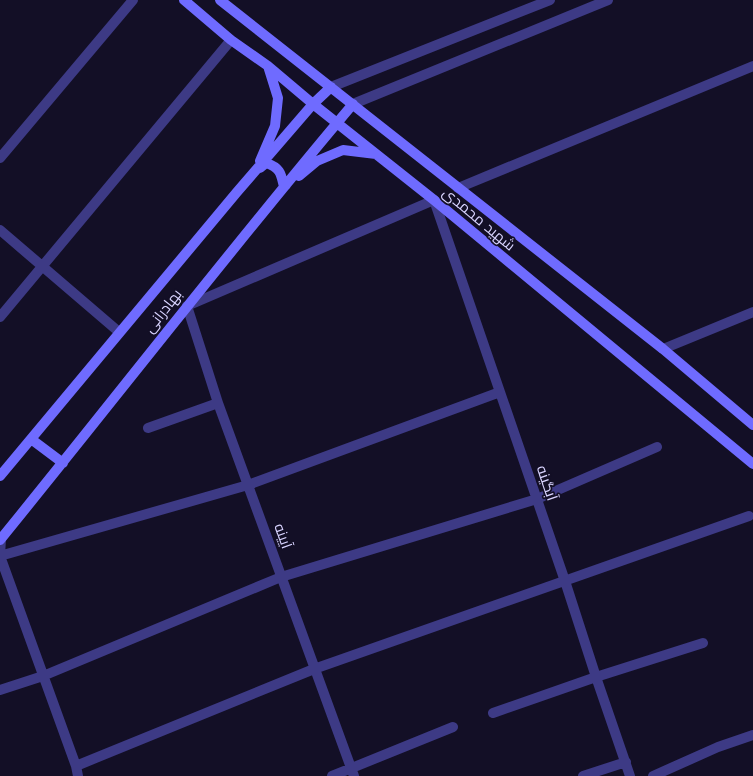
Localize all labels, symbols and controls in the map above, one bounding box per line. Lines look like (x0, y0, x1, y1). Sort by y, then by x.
street label: شهید محمدی (438, 182, 520, 256)
street label: بهادرانی (139, 284, 187, 338)
street label: آبگینه (531, 462, 563, 504)
street label: آیینه (268, 520, 298, 552)

